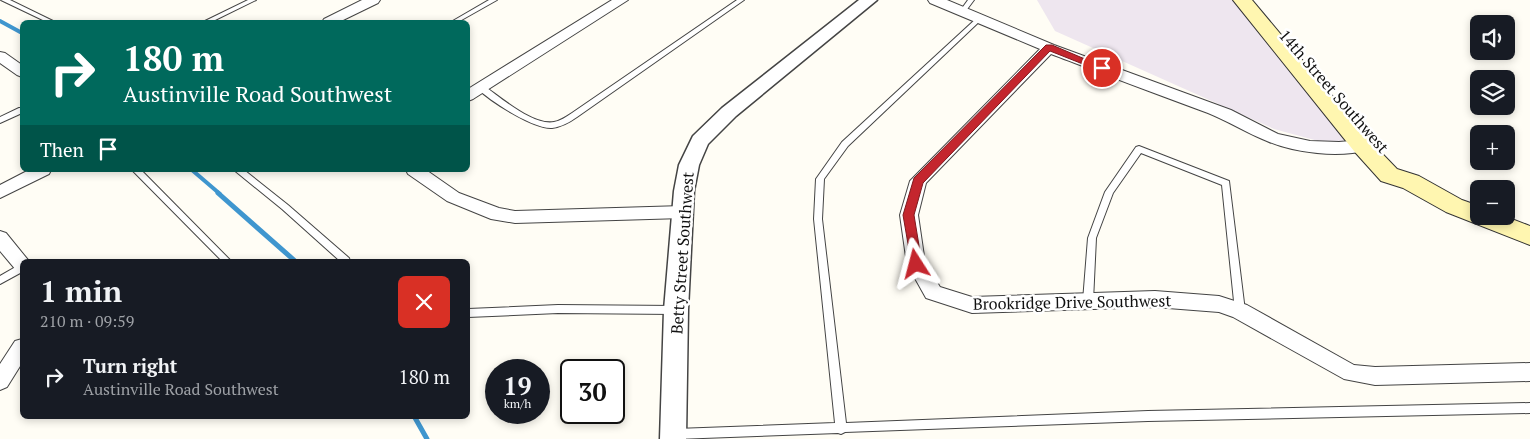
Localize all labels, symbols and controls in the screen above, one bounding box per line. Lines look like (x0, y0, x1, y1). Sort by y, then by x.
map controls (1470, 15, 1515, 225)
button: sound (1470, 15, 1515, 60)
street label: 14th Street Southwest (1274, 24, 1394, 158)
text: 180 m (123, 35, 224, 81)
icon: right (40, 40, 105, 105)
pin (1081, 47, 1123, 89)
icon: arrive (1088, 54, 1116, 82)
button: layers (1470, 70, 1515, 115)
text: Austinville Road Southwest (123, 79, 392, 108)
button: + (1470, 125, 1515, 170)
icon: arrive (94, 135, 122, 163)
text: Then (40, 137, 84, 162)
street label: Betty Street Southwest (665, 171, 699, 335)
button: − (1470, 180, 1515, 225)
position arrow (889, 237, 941, 289)
text: 1 min (40, 271, 122, 311)
button: close (398, 276, 450, 328)
street label: Brookridge Drive Southwest (973, 289, 1171, 315)
text: 210 m · 09:59 (40, 310, 134, 332)
text: Turn right (83, 353, 177, 378)
speed limit sign: 30 (560, 359, 625, 424)
icon: right (40, 363, 68, 391)
text: 180 m (399, 364, 450, 389)
text: 19 (503, 369, 532, 402)
text: Austinville Road Southwest (83, 378, 279, 400)
text: km/h (504, 396, 531, 411)

